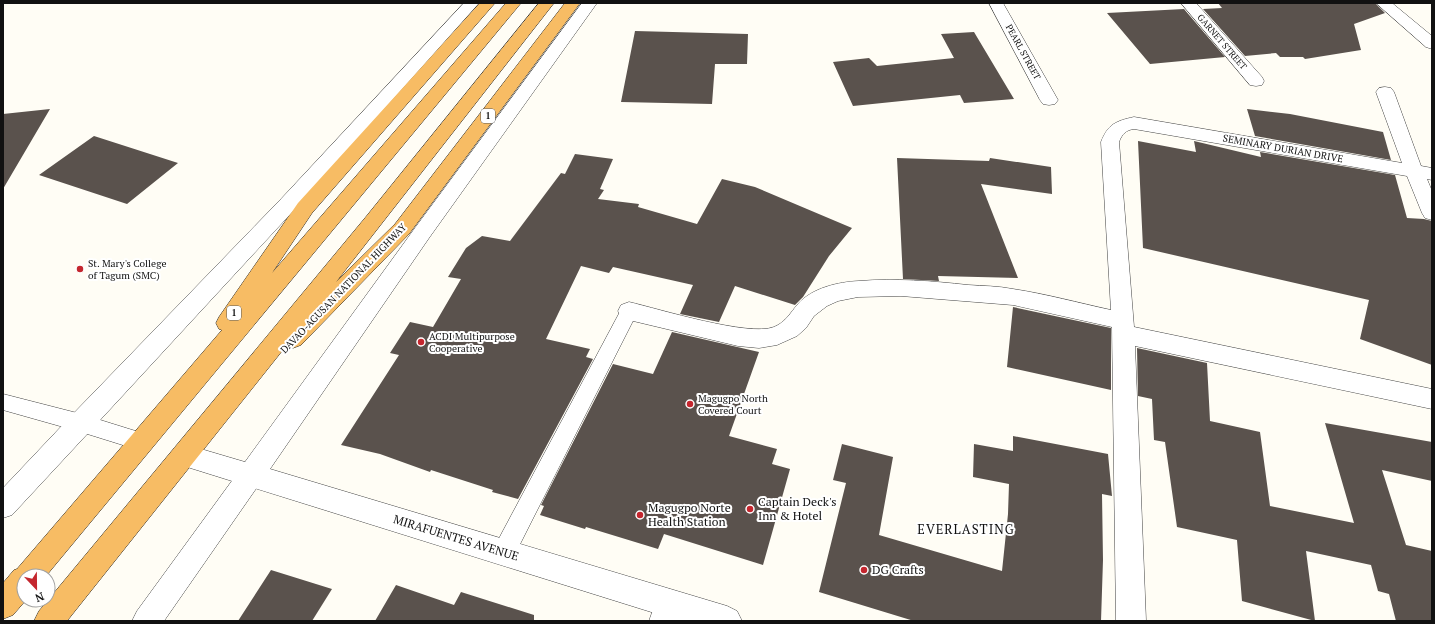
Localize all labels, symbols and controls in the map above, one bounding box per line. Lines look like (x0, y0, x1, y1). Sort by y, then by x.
street label: GARNET STREET (1195, 12, 1250, 73)
street label: PEARL STREET (1003, 22, 1043, 82)
road number: 1 (481, 109, 495, 123)
street label: SEMINARY DURIAN DRIVE (1222, 131, 1344, 166)
street label: DAVAO-AGUSAN NATIONAL HIGHWAY (278, 220, 409, 356)
place label: St. Mary's College of Tagum (SMC) (88, 257, 166, 282)
marker: St. Mary's College of Tagum (SMC) (75, 264, 85, 274)
road number: 1 (227, 306, 241, 320)
place label: ACDI Multipurpose Cooperative (429, 330, 515, 355)
marker: ACDI Multipurpose Cooperative (416, 337, 426, 347)
place label: Magugpo North Covered Court (698, 392, 768, 417)
marker: Magugpo North Covered Court (685, 399, 695, 409)
place label: Captain Deck's Inn & Hotel (758, 494, 836, 523)
place label: Magugpo Norte Health Station (648, 500, 731, 529)
marker: Captain Deck's Inn & Hotel (745, 504, 755, 514)
marker: Magugpo Norte Health Station (635, 510, 645, 520)
street label: MIRAFUENTES AVENUE (392, 511, 521, 564)
district label: EVERLASTING (917, 520, 1015, 538)
place label: DG Crafts (872, 562, 924, 577)
marker: DG Crafts (859, 565, 869, 575)
north arrow (16, 568, 56, 608)
text: N (33, 589, 46, 606)

